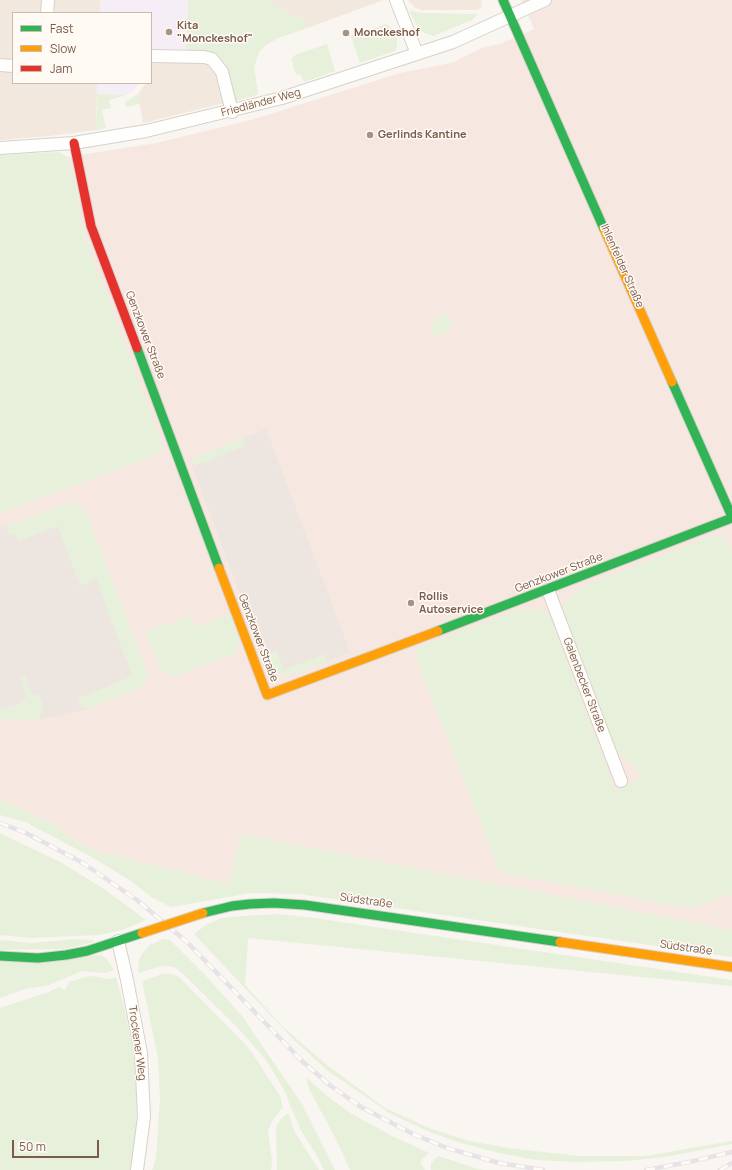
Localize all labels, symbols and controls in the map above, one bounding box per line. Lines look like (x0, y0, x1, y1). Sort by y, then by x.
legend (12, 12, 152, 84)
place label: Kita "Monckeshof" (177, 19, 253, 45)
text: Fast (50, 20, 74, 37)
place label: Monckeshof (354, 26, 420, 40)
marker: Kita "Monckeshof" (164, 27, 174, 37)
marker: Monckeshof (341, 28, 351, 38)
text: Slow (50, 40, 76, 57)
text: Jam (50, 60, 72, 77)
street label: Friedländer Weg (220, 86, 302, 120)
place label: Gerlinds Kantine (378, 128, 467, 142)
marker: Gerlinds Kantine (365, 130, 375, 140)
street label: Ihlenfelder Straße (598, 222, 646, 310)
street label: Genzkower Straße (122, 289, 168, 381)
street label: Genzkower Straße (513, 550, 605, 596)
place label: Rollis Autoservice (419, 590, 483, 616)
street label: Genzkower Straße (235, 592, 281, 684)
marker: Rollis Autoservice (406, 598, 416, 608)
street label: Galenbecker Straße (560, 636, 608, 734)
street label: Südstraße (339, 891, 393, 911)
street label: Südstraße (659, 938, 713, 958)
street label: Trockener Weg (125, 1005, 149, 1081)
scale bar (14, 1132, 101, 1158)
text: 50 m (19, 1138, 46, 1155)

